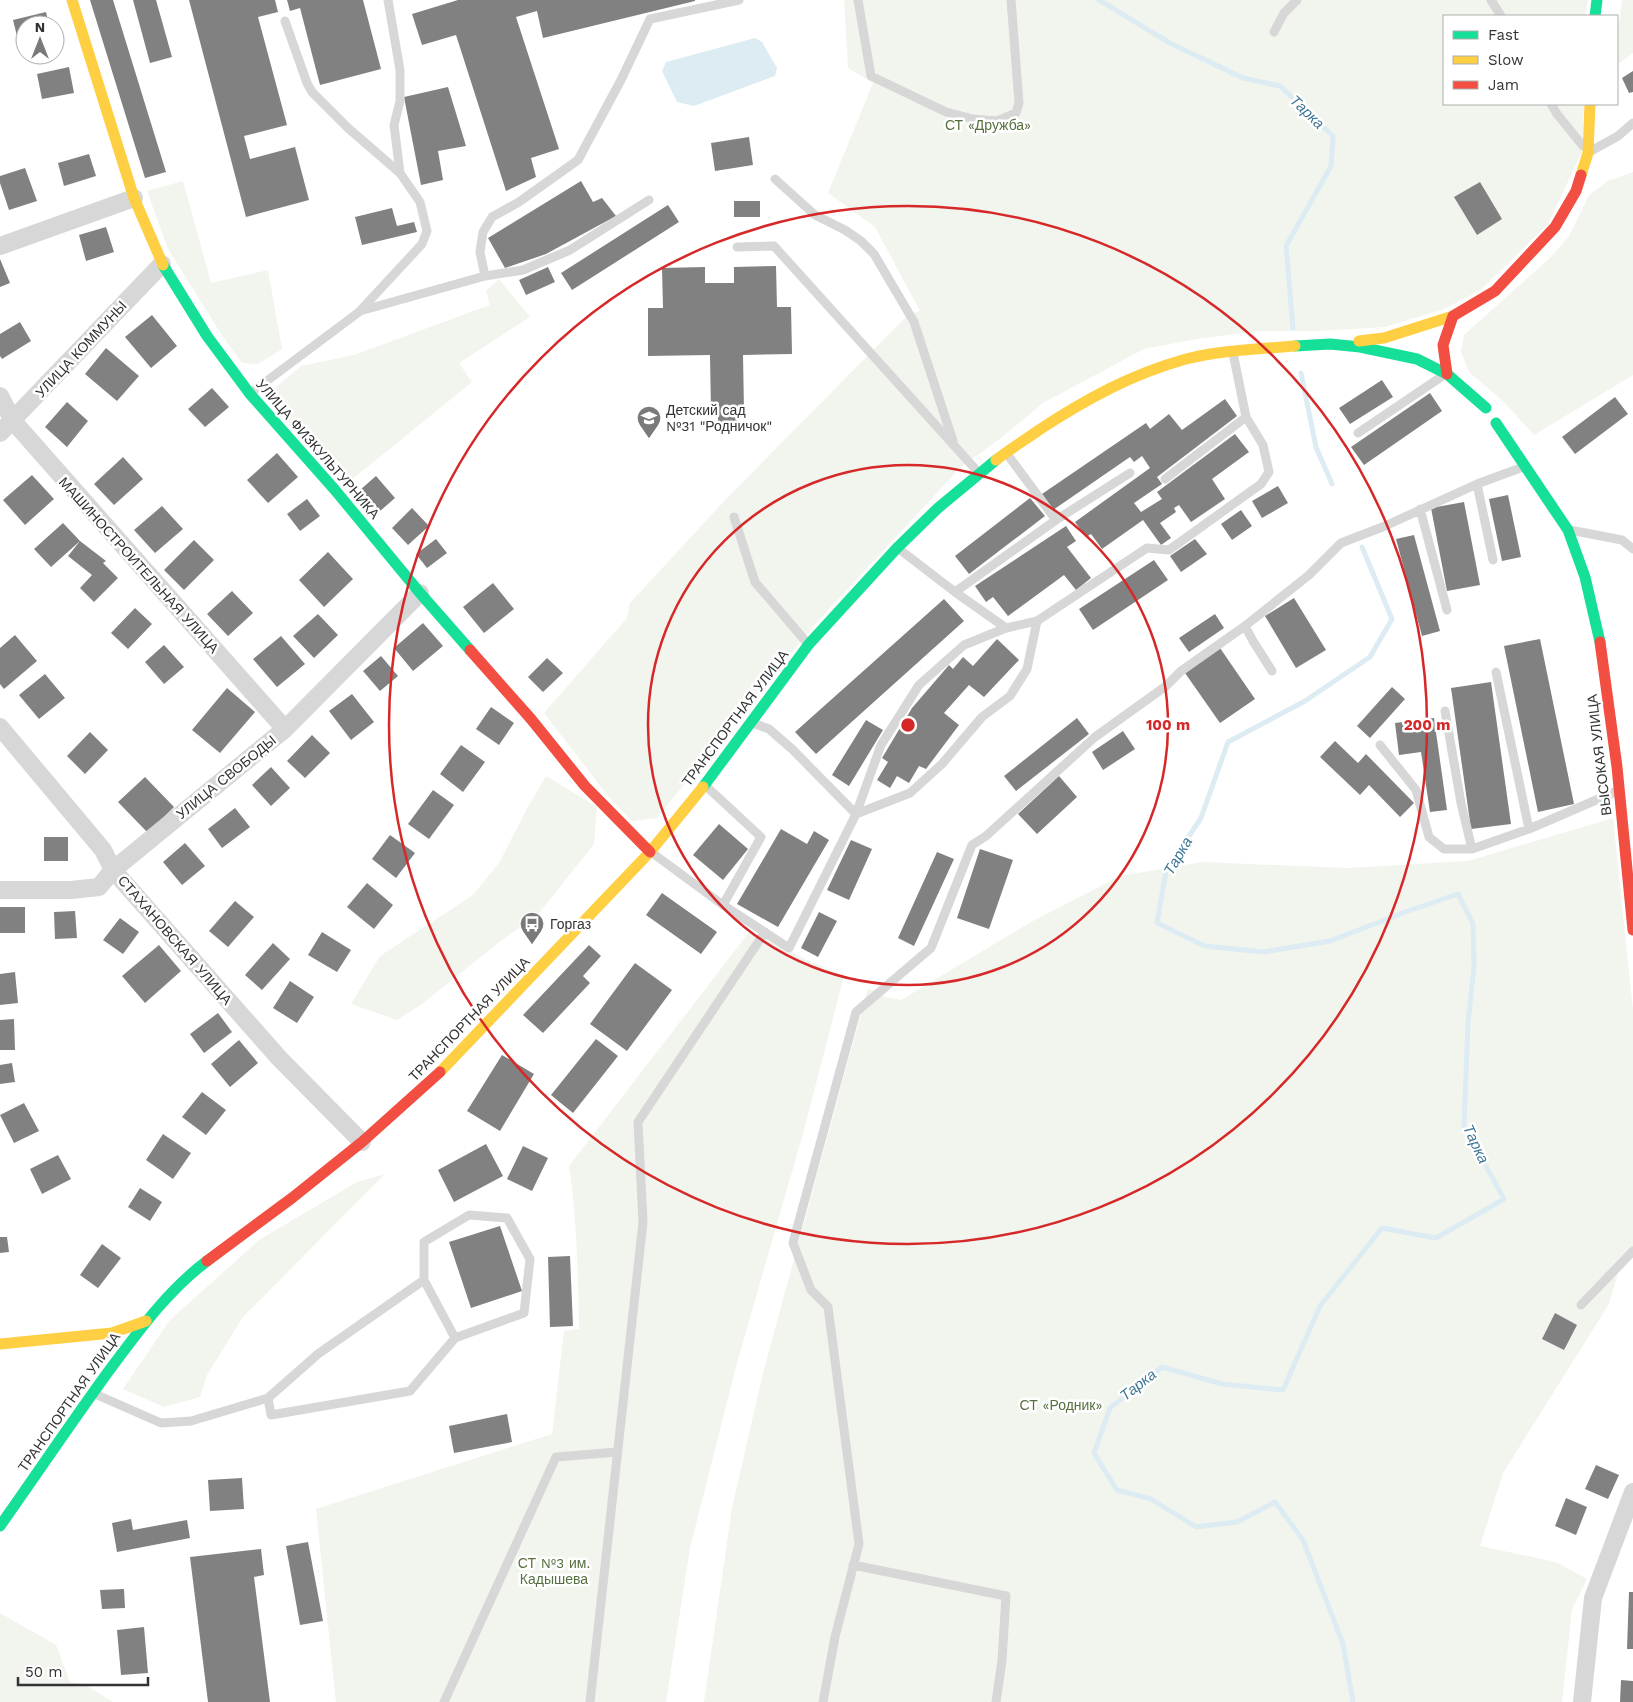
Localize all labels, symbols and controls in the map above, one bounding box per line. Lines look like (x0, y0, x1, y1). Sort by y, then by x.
north arrow (15, 15, 65, 65)
legend (1443, 15, 1618, 105)
text: N (35, 19, 45, 35)
text: Fast (1488, 26, 1520, 44)
text: Slow (1488, 51, 1524, 69)
text: Jam (1488, 76, 1519, 94)
water label: Тарка (1286, 91, 1328, 133)
park label: СТ «Дружба» (945, 117, 1031, 133)
street label: УЛИЦА КОММУНЫ (32, 298, 130, 400)
street label: УЛИЦА ФИЗКУЛЬТУРНИКА (253, 376, 383, 522)
place label: Детский сад №31 "Родничок" (666, 402, 772, 434)
school or university icon: Детский сад №31 "Родничок" (636, 405, 662, 439)
street label: МАШИНОСТРОИТЕЛЬНАЯ УЛИЦА (56, 474, 223, 657)
street label: ТРАНСПОРТНАЯ УЛИЦА (679, 646, 792, 789)
street label: ВЫСОКАЯ УЛИЦА (1584, 693, 1614, 817)
centre of rings (899, 716, 917, 734)
text: 100 m (1146, 716, 1190, 734)
text: 200 m (1404, 716, 1450, 734)
street label: УЛИЦА СВОБОДЫ (173, 732, 279, 822)
water label: Тарка (1160, 834, 1196, 878)
street label: СТАХАНОВСКАЯ УЛИЦА (115, 872, 236, 1008)
bus stop icon: Горгаз (519, 911, 545, 945)
place label: Горгаз (550, 916, 591, 932)
street label: ТРАНСПОРТНАЯ УЛИЦА (405, 953, 533, 1084)
water label: Тарка (1459, 1122, 1493, 1166)
street label: ТРАНСПОРТНАЯ УЛИЦА (15, 1329, 124, 1475)
water label: Тарка (1116, 1365, 1160, 1405)
park label: СТ «Родник» (1020, 1397, 1103, 1413)
park label: СТ №3 им. Кадышева (518, 1555, 590, 1587)
scale bar (18, 1654, 148, 1686)
text: 50 m (25, 1663, 62, 1681)

